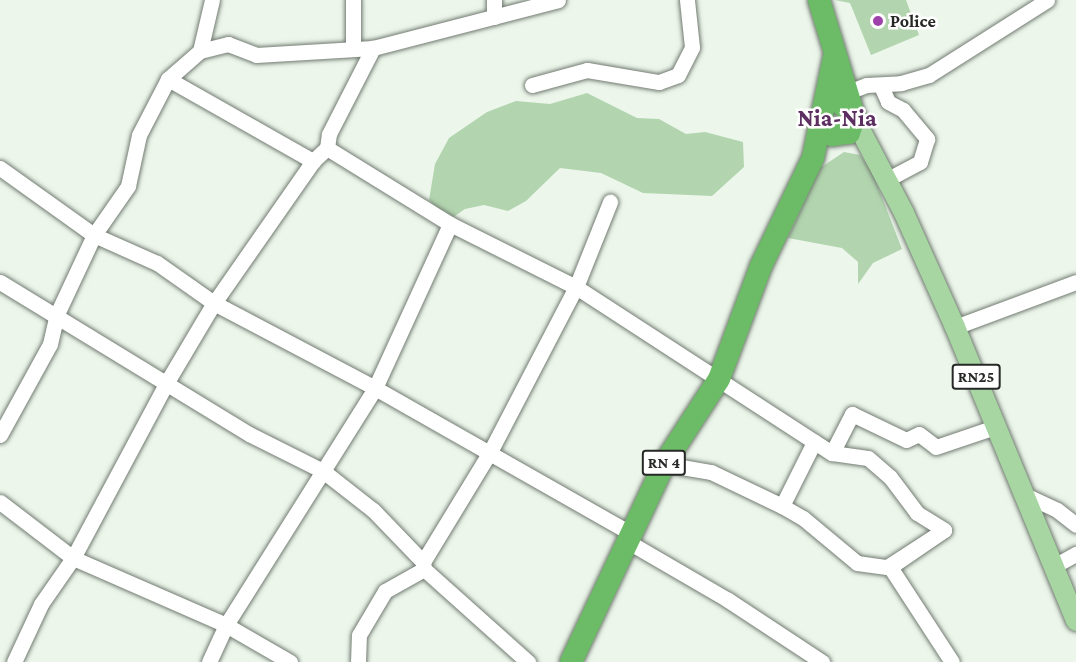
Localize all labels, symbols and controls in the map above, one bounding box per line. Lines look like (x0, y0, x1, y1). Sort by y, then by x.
place label: Police (890, 10, 936, 32)
marker: Police (871, 14, 885, 28)
district label: Nia-Nia (797, 104, 877, 132)
road number: RN25 (950, 364, 1002, 390)
road number: RN 4 (642, 450, 686, 476)

